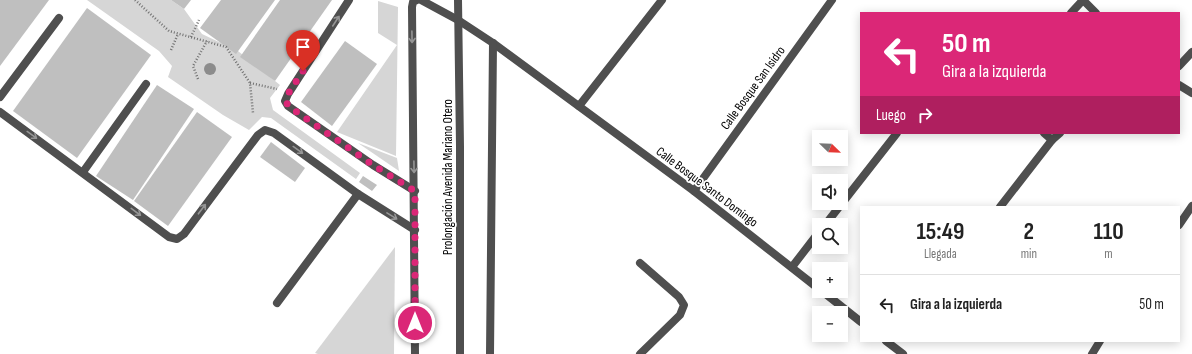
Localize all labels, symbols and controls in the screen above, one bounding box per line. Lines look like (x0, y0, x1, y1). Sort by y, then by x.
one-way arrow (332, 15, 340, 27)
text: 50 m (942, 27, 991, 60)
icon: left (876, 28, 928, 80)
pin (286, 30, 320, 71)
one-way arrow (408, 30, 416, 43)
icon: arrive (292, 36, 314, 58)
street label: Calle Bosque San Isidro (717, 43, 789, 133)
text: Gira a la izquierda (942, 61, 1046, 82)
street label: Prolongación Avenida Mariano Otero (440, 99, 456, 255)
icon: right (914, 104, 936, 126)
text: Luego (876, 106, 906, 125)
north arrow (812, 130, 848, 166)
map controls (812, 130, 848, 342)
one-way arrow (26, 131, 37, 139)
street label: Calle Bosque Santo Domingo (653, 143, 761, 231)
one-way arrow (292, 146, 303, 155)
one-way arrow (410, 160, 418, 173)
button: sound (812, 174, 848, 210)
one-way arrow (198, 204, 206, 215)
one-way arrow (131, 208, 142, 216)
one-way arrow (386, 212, 397, 220)
text: 15:49 (916, 217, 964, 246)
text: 2 (1024, 217, 1034, 246)
text: 110 (1093, 217, 1124, 246)
button: search (812, 218, 848, 254)
text: Llegada (924, 246, 957, 262)
text: min (1021, 246, 1037, 262)
text: m (1104, 246, 1113, 262)
button: + (812, 262, 848, 298)
icon: left (876, 294, 898, 316)
text: Gira a la izquierda (910, 295, 1002, 314)
text: 50 m (1139, 295, 1164, 314)
position arrow (394, 302, 436, 344)
button: − (812, 306, 848, 342)

